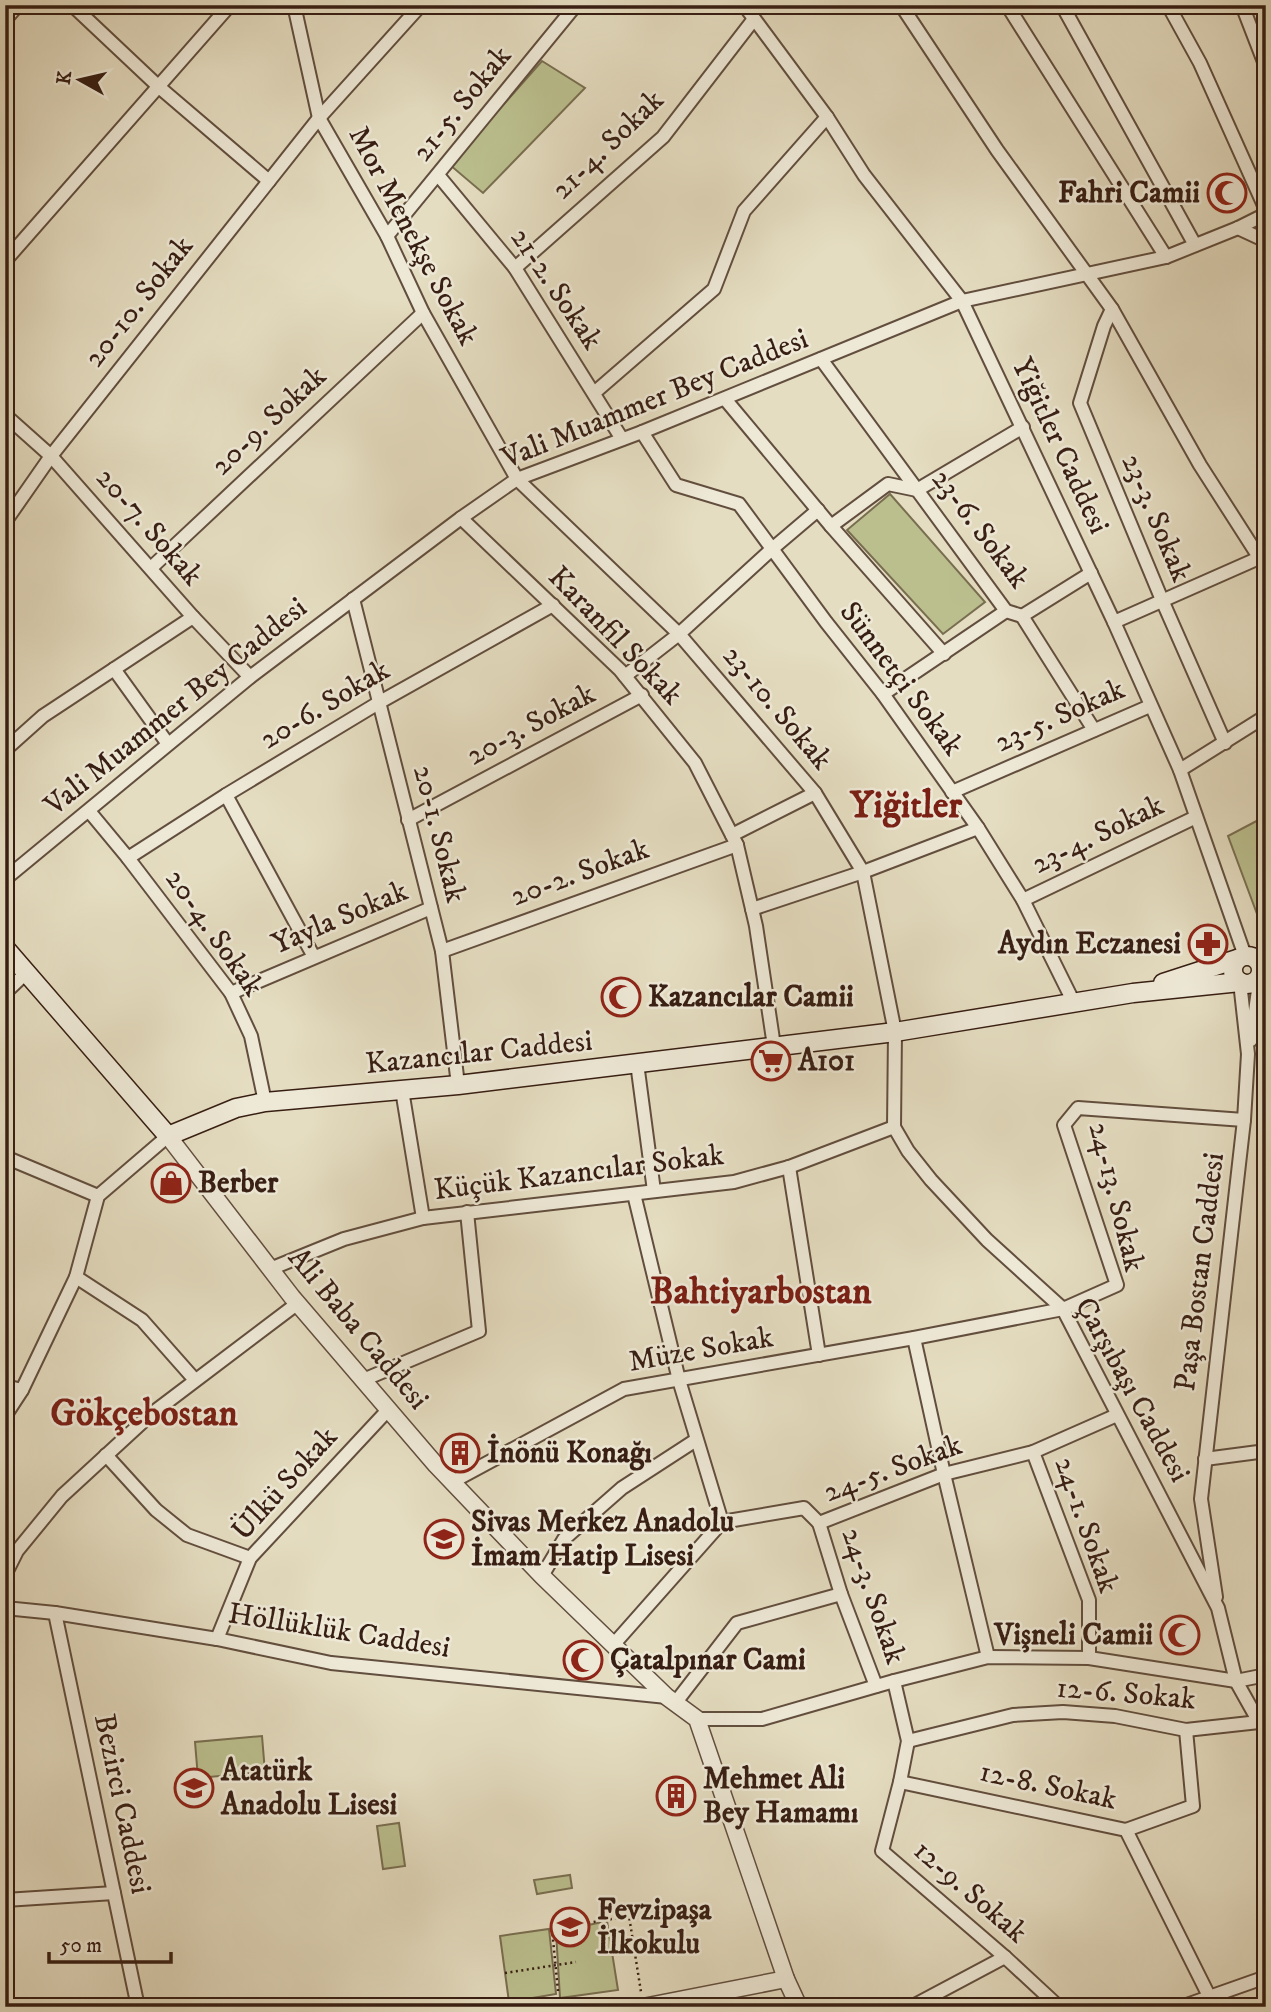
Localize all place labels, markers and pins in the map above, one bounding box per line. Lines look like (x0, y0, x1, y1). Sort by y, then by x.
mosque icon: Fahri Camii (1206, 172, 1248, 214)
place label: Fahri Camii (1058, 175, 1200, 212)
pharmacy icon: Aydın Eczanesi (1187, 923, 1229, 965)
place label: Aydın Eczanesi (997, 926, 1181, 963)
mosque icon: Kazancılar Camii (600, 976, 642, 1018)
place label: Kazancılar Camii (648, 979, 854, 1016)
supermarket icon: A101 (750, 1040, 792, 1082)
place label: A101 (797, 1043, 855, 1080)
shop icon: Berber (150, 1162, 192, 1204)
place label: Berber (198, 1165, 279, 1202)
building icon: İnönü Konağı (439, 1432, 481, 1474)
place label: İnönü Konağı (487, 1433, 652, 1472)
place label: Sivas Merkez Anadolu İmam Hatip Lisesi (471, 1504, 734, 1575)
school or university icon: Sivas Merkez Anadolu İmam Hatip Lisesi (423, 1518, 465, 1560)
mosque icon: Vişneli Camii (1159, 1614, 1201, 1656)
place label: Vişneli Camii (994, 1617, 1153, 1654)
mosque icon: Çatalpınar Cami (562, 1639, 604, 1681)
place label: Çatalpınar Cami (610, 1642, 806, 1679)
place label: Atatürk Anadolu Lisesi (220, 1753, 398, 1824)
place label: Mehmet Ali Bey Hamamı (703, 1761, 859, 1832)
school or university icon: Atatürk Anadolu Lisesi (173, 1767, 215, 1809)
building icon: Mehmet Ali Bey Hamamı (655, 1775, 697, 1817)
place label: Fevzipaşa İlkokulu (597, 1892, 713, 1963)
school or university icon: Fevzipaşa İlkokulu (549, 1906, 591, 1948)

